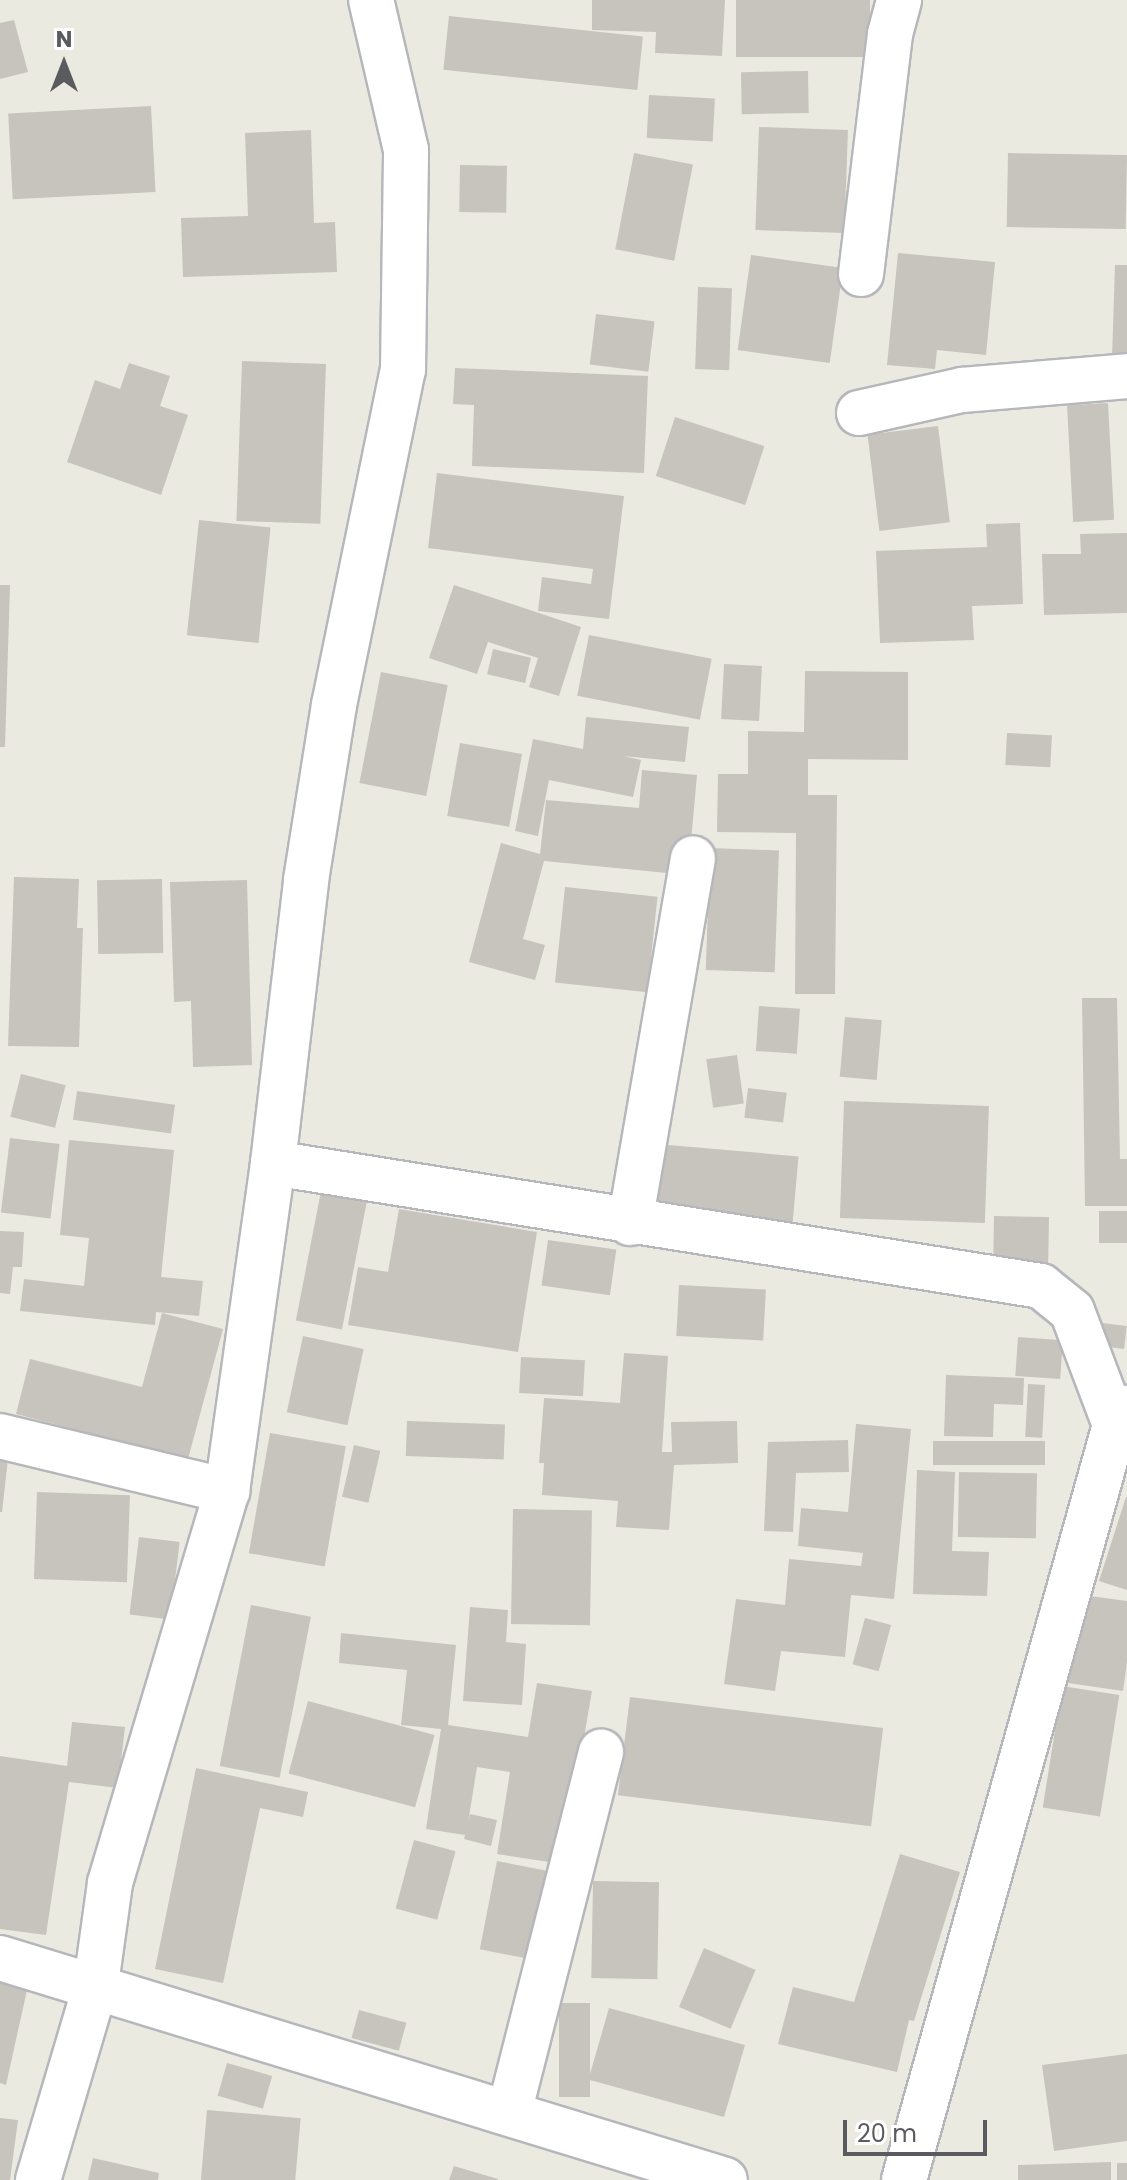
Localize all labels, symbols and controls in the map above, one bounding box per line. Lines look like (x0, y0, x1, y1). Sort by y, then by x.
north arrow (24, 24, 104, 104)
text: N (56, 24, 72, 55)
scale bar (847, 2104, 991, 2154)
text: 20 m (857, 2117, 917, 2150)

